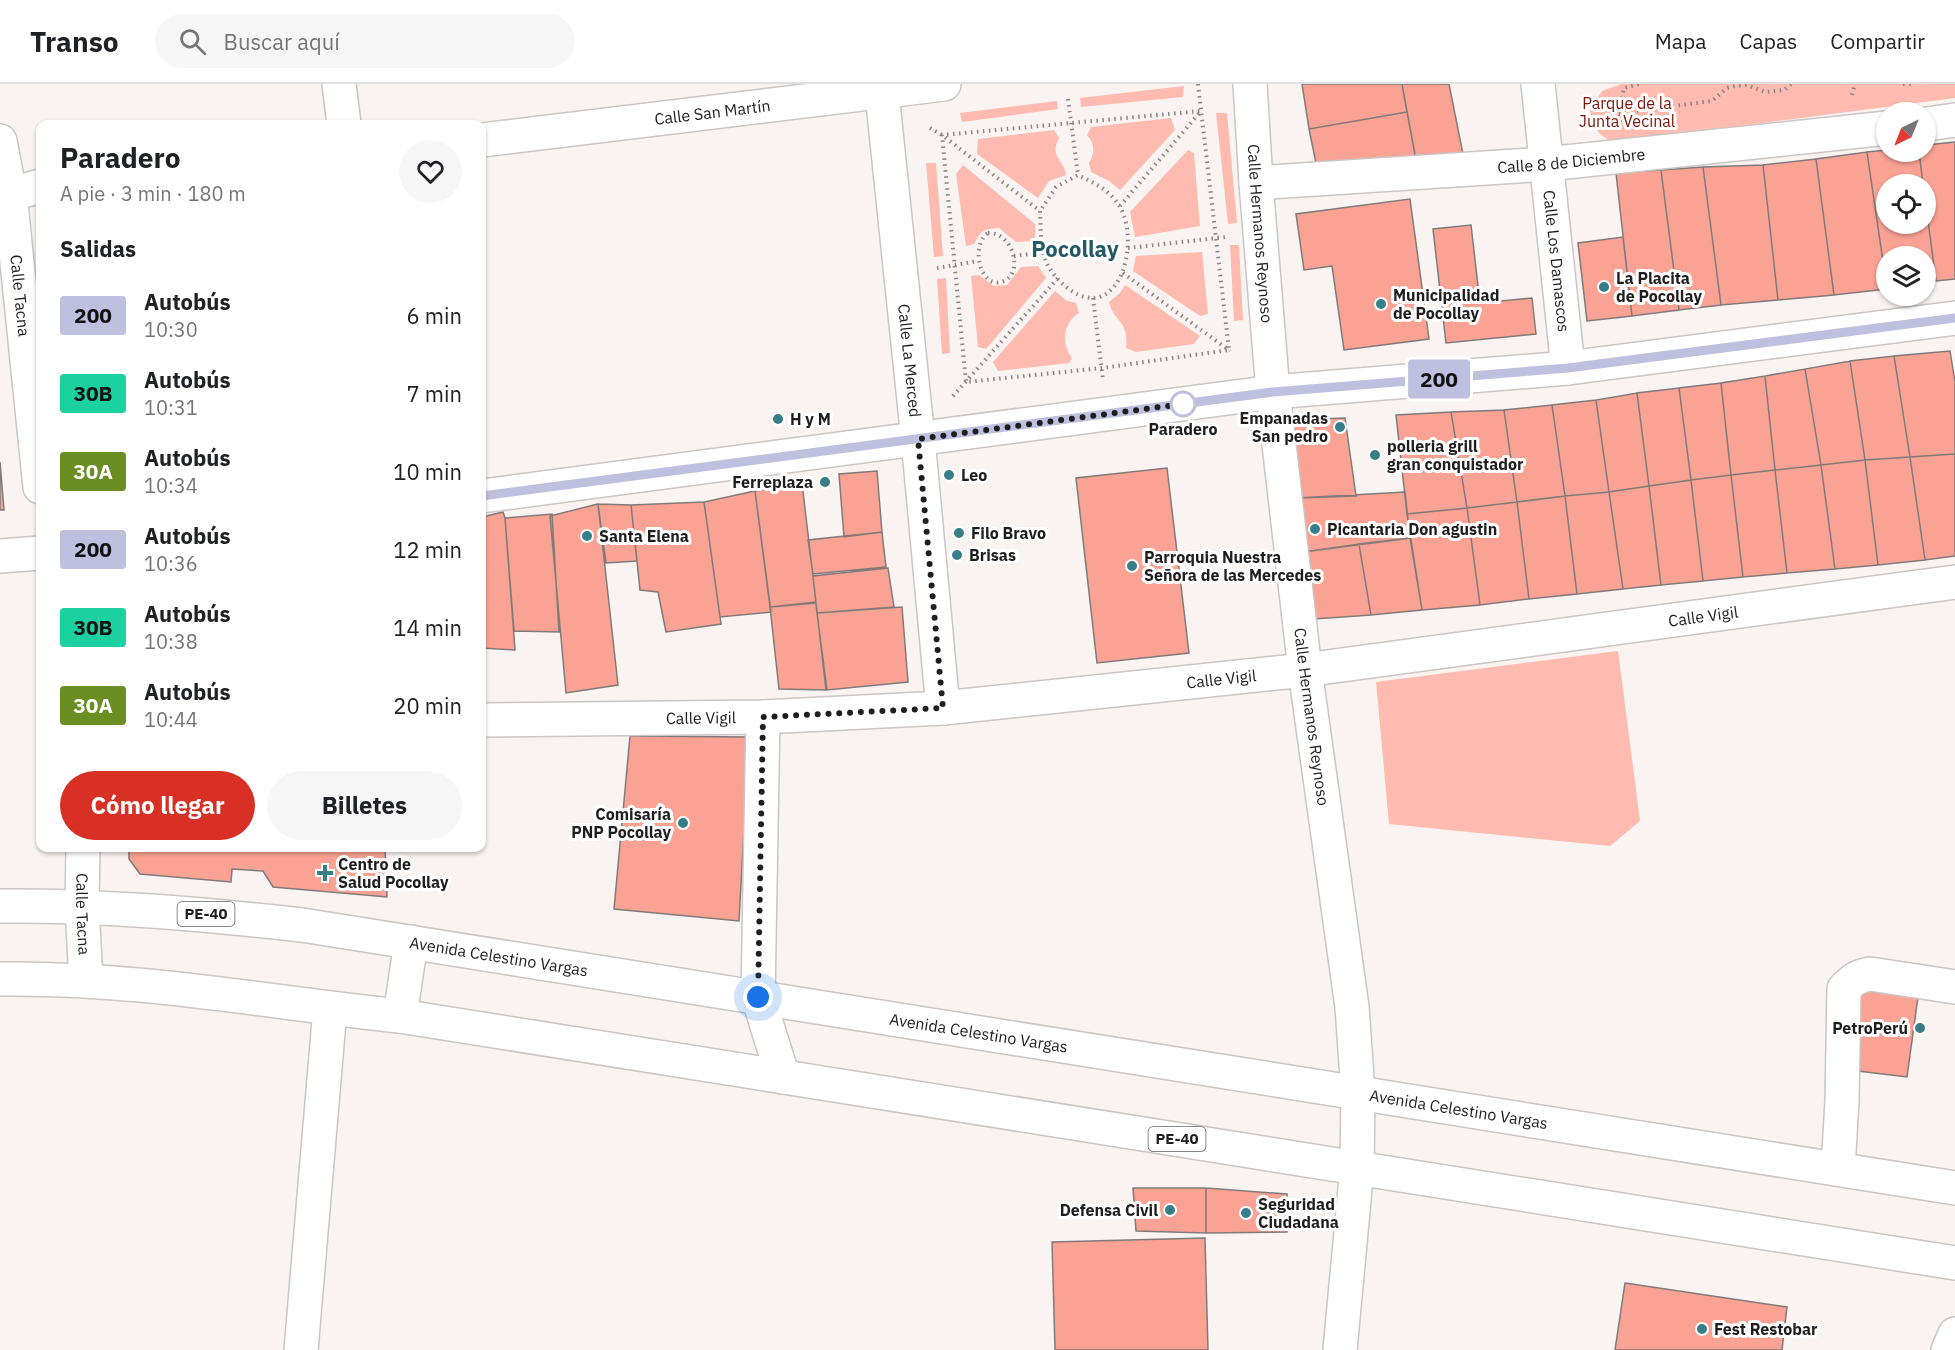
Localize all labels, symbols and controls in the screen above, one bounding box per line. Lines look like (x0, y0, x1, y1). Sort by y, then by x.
search box (155, 14, 575, 68)
text: Transo (30, 23, 119, 60)
icon: search (176, 25, 209, 58)
text: Buscar aquí (224, 27, 340, 56)
text: Mapa (1655, 27, 1706, 55)
text: Capas (1739, 27, 1797, 55)
text: Compartir (1830, 27, 1925, 55)
park label: Parque de la Junta Vecinal (1579, 93, 1675, 131)
street label: Calle San Martín (653, 95, 771, 129)
north arrow (1876, 102, 1936, 162)
map controls (1876, 102, 1936, 306)
text: Paradero (60, 139, 180, 176)
button: heart (399, 140, 462, 203)
street label: Calle Hermanos Reynoso (1244, 144, 1277, 324)
street label: Calle 8 de Diciembre (1497, 144, 1646, 177)
button: locate (1876, 174, 1936, 234)
text: A pie · 3 min · 180 m (60, 180, 246, 207)
street label: Calle Los Damascos (1539, 189, 1574, 333)
text: Salidas (60, 234, 136, 263)
district label: Pocollay (1031, 234, 1119, 263)
button: layers (1876, 246, 1936, 306)
street label: Calle Tacna (6, 254, 35, 338)
place label: La Placita de Pocollay (1616, 268, 1702, 306)
marker: La Placita de Pocollay (1597, 280, 1611, 294)
place label: Municipalidad de Pocollay (1393, 285, 1499, 323)
text: Autobús (144, 287, 231, 316)
marker: Municipalidad de Pocollay (1374, 297, 1388, 311)
text: 200 (74, 301, 112, 329)
text: 6 min (406, 301, 462, 330)
street label: Calle La Merced (894, 303, 926, 418)
text: 10:30 (144, 316, 198, 343)
line badge: 200 (1404, 360, 1474, 398)
text: Autobús (144, 365, 231, 394)
text: 200 (1420, 365, 1458, 393)
text: 30B (73, 379, 113, 407)
text: 7 min (406, 379, 462, 408)
marker: Paradero (1170, 391, 1196, 417)
text: 10:31 (144, 394, 198, 421)
place label: Empanadas San pedro (1240, 408, 1328, 446)
place label: H y M (790, 409, 831, 429)
marker: H y M (771, 412, 785, 426)
place label: Paradero (1149, 419, 1217, 439)
marker: Empanadas San pedro (1333, 420, 1347, 434)
place label: polleria grill gran conquistador (1387, 436, 1524, 474)
text: Autobús (144, 443, 231, 472)
marker: polleria grill gran conquistador (1368, 448, 1382, 462)
text: 30A (73, 457, 113, 485)
text: 10 min (393, 457, 462, 486)
place label: Leo (961, 465, 987, 485)
marker: Leo (942, 468, 956, 482)
text: 10:34 (144, 472, 198, 499)
place label: Ferreplaza (732, 472, 813, 492)
marker: Ferreplaza (818, 475, 832, 489)
place label: Picantaria Don agustin (1327, 519, 1497, 539)
text: Autobús (144, 521, 231, 550)
marker: Picantaria Don agustin (1308, 522, 1322, 536)
place label: Filo Bravo (971, 523, 1046, 543)
place label: Santa Elena (599, 526, 689, 546)
marker: Filo Bravo (952, 526, 966, 540)
marker: Santa Elena (580, 529, 594, 543)
text: 200 (74, 535, 112, 563)
text: 12 min (393, 535, 462, 564)
place label: Brisas (969, 545, 1016, 565)
place label: Parroquia Nuestra Señora de las Mercedes (1144, 547, 1321, 585)
marker: Brisas (950, 548, 964, 562)
text: 10:36 (144, 550, 198, 577)
marker: Parroquia Nuestra Señora de las Mercedes (1125, 559, 1139, 573)
text: Autobús (144, 599, 231, 628)
street label: Calle Vigil (1667, 601, 1739, 631)
text: 30B (73, 613, 113, 641)
text: 14 min (393, 613, 462, 642)
street label: Calle Hermanos Reynoso (1290, 627, 1334, 807)
text: 10:38 (144, 628, 198, 655)
street label: Calle Vigil (1185, 665, 1257, 692)
text: Autobús (144, 677, 231, 706)
text: 30A (73, 691, 113, 719)
text: 20 min (393, 691, 462, 720)
text: 10:44 (144, 706, 198, 733)
street label: Calle Vigil (666, 707, 736, 728)
button: Cómo llegar (60, 771, 255, 840)
button: Billetes (267, 771, 462, 840)
place label: Comisaría PNP Pocollay (571, 804, 671, 842)
marker: Comisaría PNP Pocollay (676, 816, 690, 830)
place label: Centro de Salud Pocollay (338, 854, 449, 892)
marker: Centro de Salud Pocollay (316, 864, 334, 882)
street label: Calle Tacna (72, 873, 95, 956)
road number: PE-40 (178, 902, 234, 926)
street label: Avenida Celestino Vargas (408, 932, 589, 980)
your location (743, 982, 773, 1012)
street label: Avenida Celestino Vargas (888, 1009, 1069, 1057)
place label: PetroPerú (1832, 1018, 1908, 1038)
marker: PetroPerú (1913, 1021, 1927, 1035)
street label: Avenida Celestino Vargas (1368, 1085, 1549, 1133)
road number: PE-40 (1148, 1127, 1206, 1151)
place label: Seguridad Ciudadana (1258, 1194, 1339, 1232)
place label: Defensa Civil (1060, 1200, 1158, 1220)
marker: Defensa Civil (1163, 1203, 1177, 1217)
marker: Seguridad Ciudadana (1239, 1206, 1253, 1220)
place label: Fest Restobar (1714, 1319, 1818, 1339)
marker: Fest Restobar (1695, 1322, 1709, 1336)

